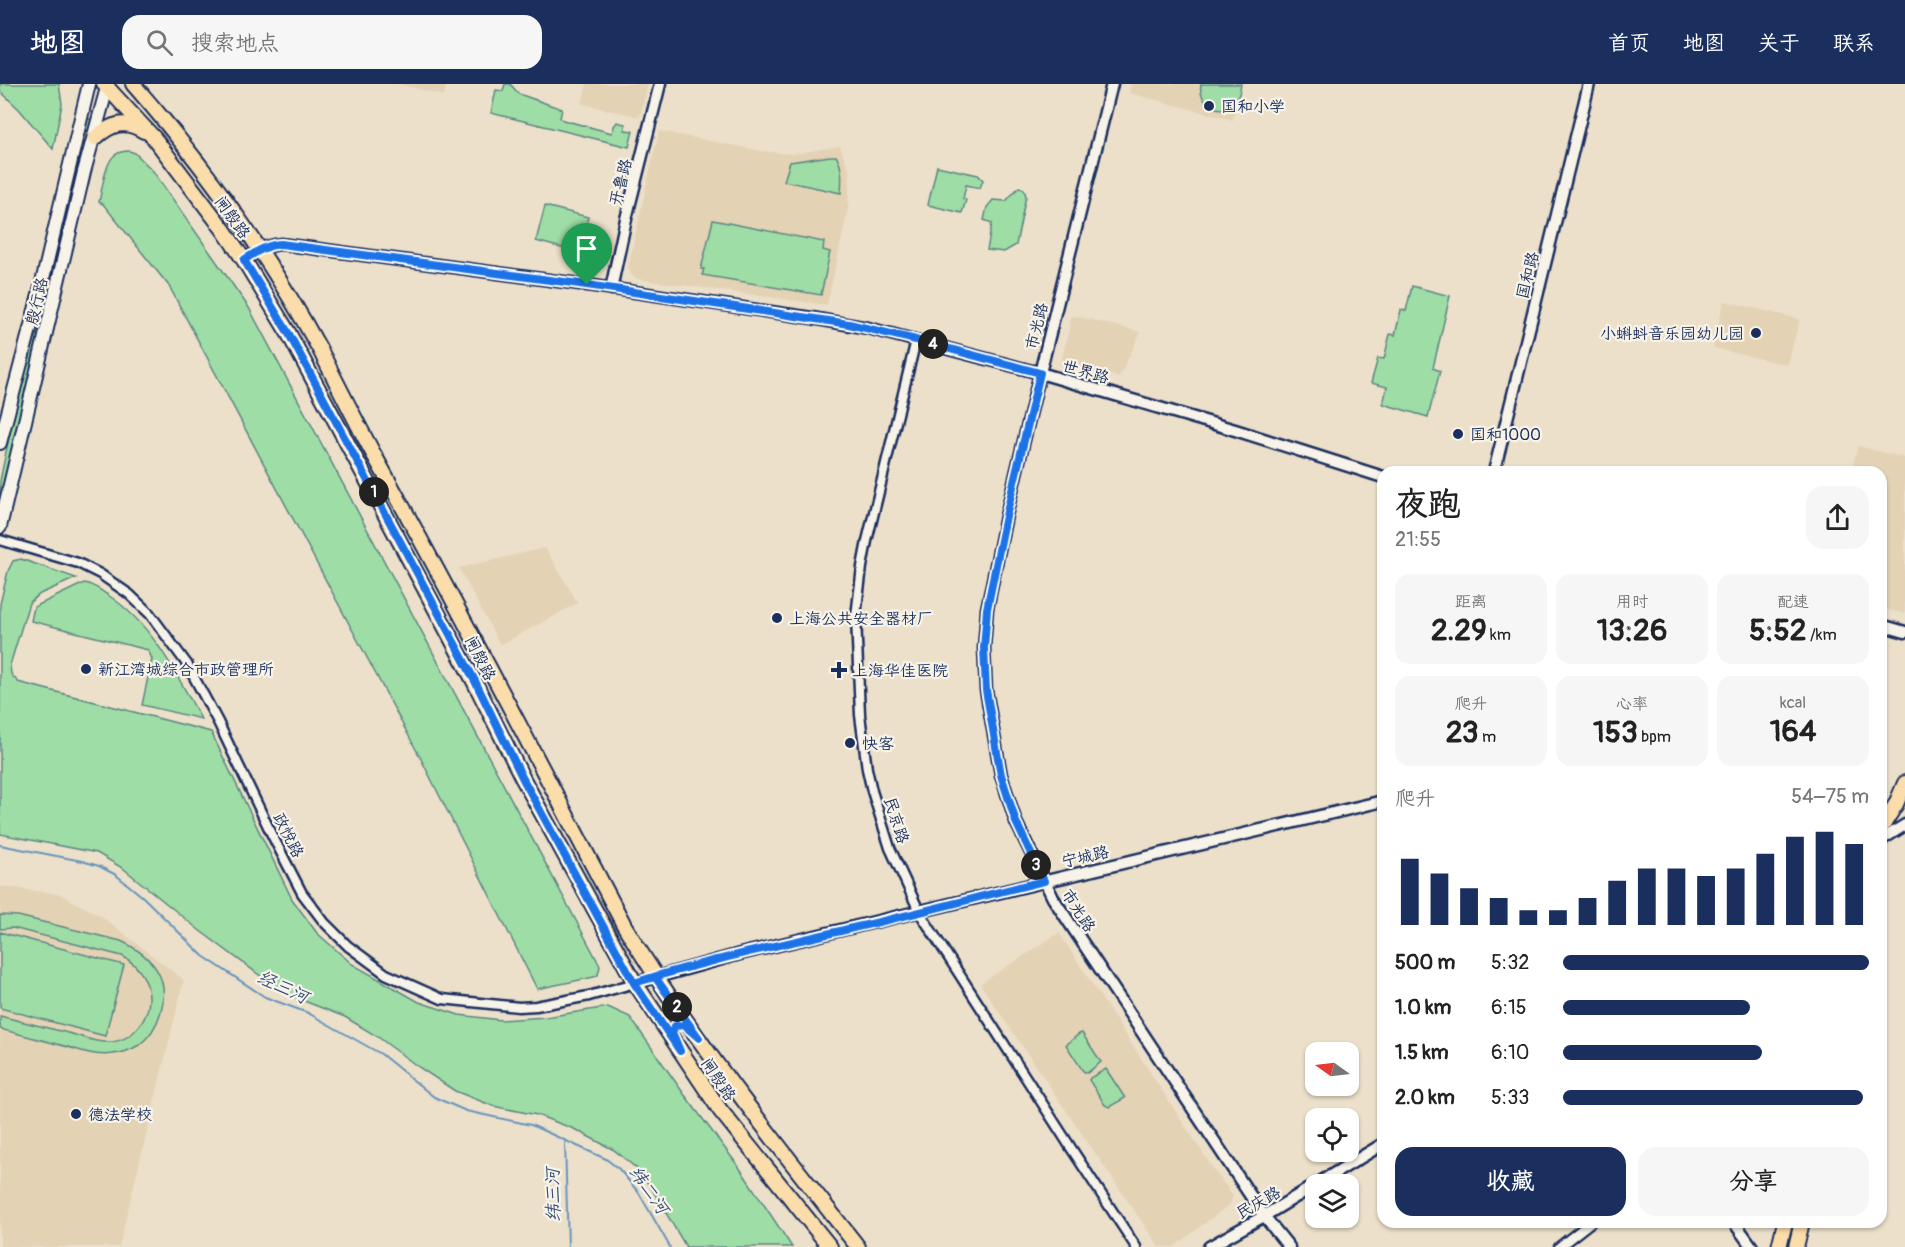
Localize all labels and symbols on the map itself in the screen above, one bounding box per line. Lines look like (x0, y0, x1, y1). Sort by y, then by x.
place label: 国和小学 (1221, 97, 1285, 117)
marker: 国和小学 (1202, 99, 1216, 113)
street label: 开鲁路 (605, 157, 636, 208)
street label: 闸殷路 (210, 192, 254, 243)
pin (561, 223, 612, 285)
street label: 国和路 (1512, 250, 1543, 301)
street label: 殷行路 (22, 276, 52, 327)
street label: 市光路 (1021, 301, 1052, 352)
place label: 小蝌蚪音乐园幼儿园 (1600, 324, 1744, 344)
marker: 小蝌蚪音乐园幼儿园 (1749, 326, 1763, 340)
pin: 4 (918, 329, 948, 359)
street label: 世界路 (1060, 356, 1112, 388)
place label: 国和1000 (1470, 425, 1541, 445)
marker: 国和1000 (1451, 427, 1465, 441)
pin: 1 (359, 477, 389, 507)
place label: 上海公共安全器材厂 (789, 609, 933, 629)
marker: 上海公共安全器材厂 (770, 611, 784, 625)
street label: 闸殷路 (460, 633, 500, 684)
place label: 新江湾城综合市政管理所 (98, 660, 274, 680)
marker: 上海华佳医院 (830, 661, 848, 679)
place label: 上海华佳医院 (852, 661, 948, 681)
marker: 新江湾城综合市政管理所 (79, 662, 93, 676)
place label: 快客 (862, 734, 894, 754)
marker: 快客 (843, 736, 857, 750)
street label: 民京路 (879, 794, 913, 846)
street label: 政悦路 (268, 810, 308, 861)
street label: 宁城路 (1060, 842, 1111, 872)
pin: 3 (1021, 850, 1051, 880)
street label: 市光路 (1057, 885, 1100, 936)
water label: 经三河 (253, 966, 315, 1011)
pin: 2 (662, 992, 692, 1022)
north arrow (1305, 1042, 1359, 1096)
street label: 闸殷路 (696, 1054, 740, 1105)
place label: 德法学校 (88, 1105, 152, 1125)
marker: 德法学校 (69, 1107, 83, 1121)
water label: 纬二河 (624, 1162, 675, 1221)
water label: 纬三河 (541, 1165, 565, 1222)
street label: 民庆路 (1233, 1182, 1284, 1224)

